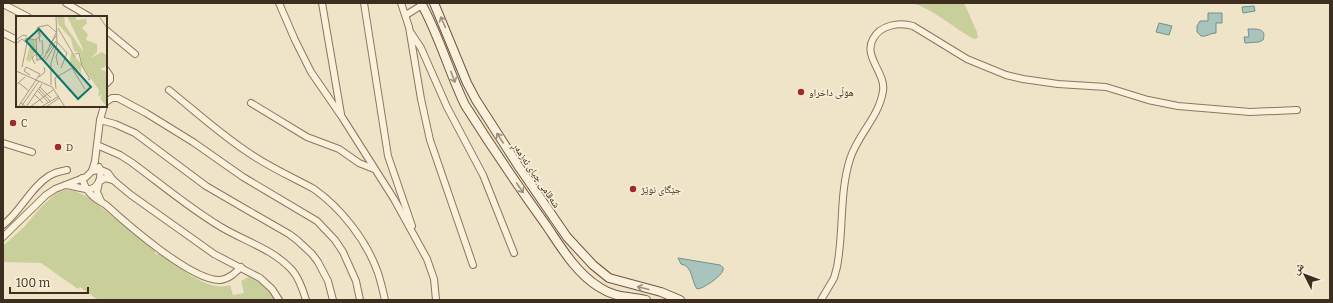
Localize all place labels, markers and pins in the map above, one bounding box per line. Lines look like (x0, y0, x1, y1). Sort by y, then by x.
place label: هۆڵی داخراو (809, 86, 854, 99)
marker: هۆڵی داخراو (796, 87, 806, 97)
marker: C (8, 118, 18, 128)
place label: C (21, 118, 27, 130)
marker: D (53, 142, 63, 152)
place label: D (66, 142, 73, 154)
marker: جێگای نوێژ (628, 184, 638, 194)
place label: جێگای نوێژ (640, 184, 682, 196)

